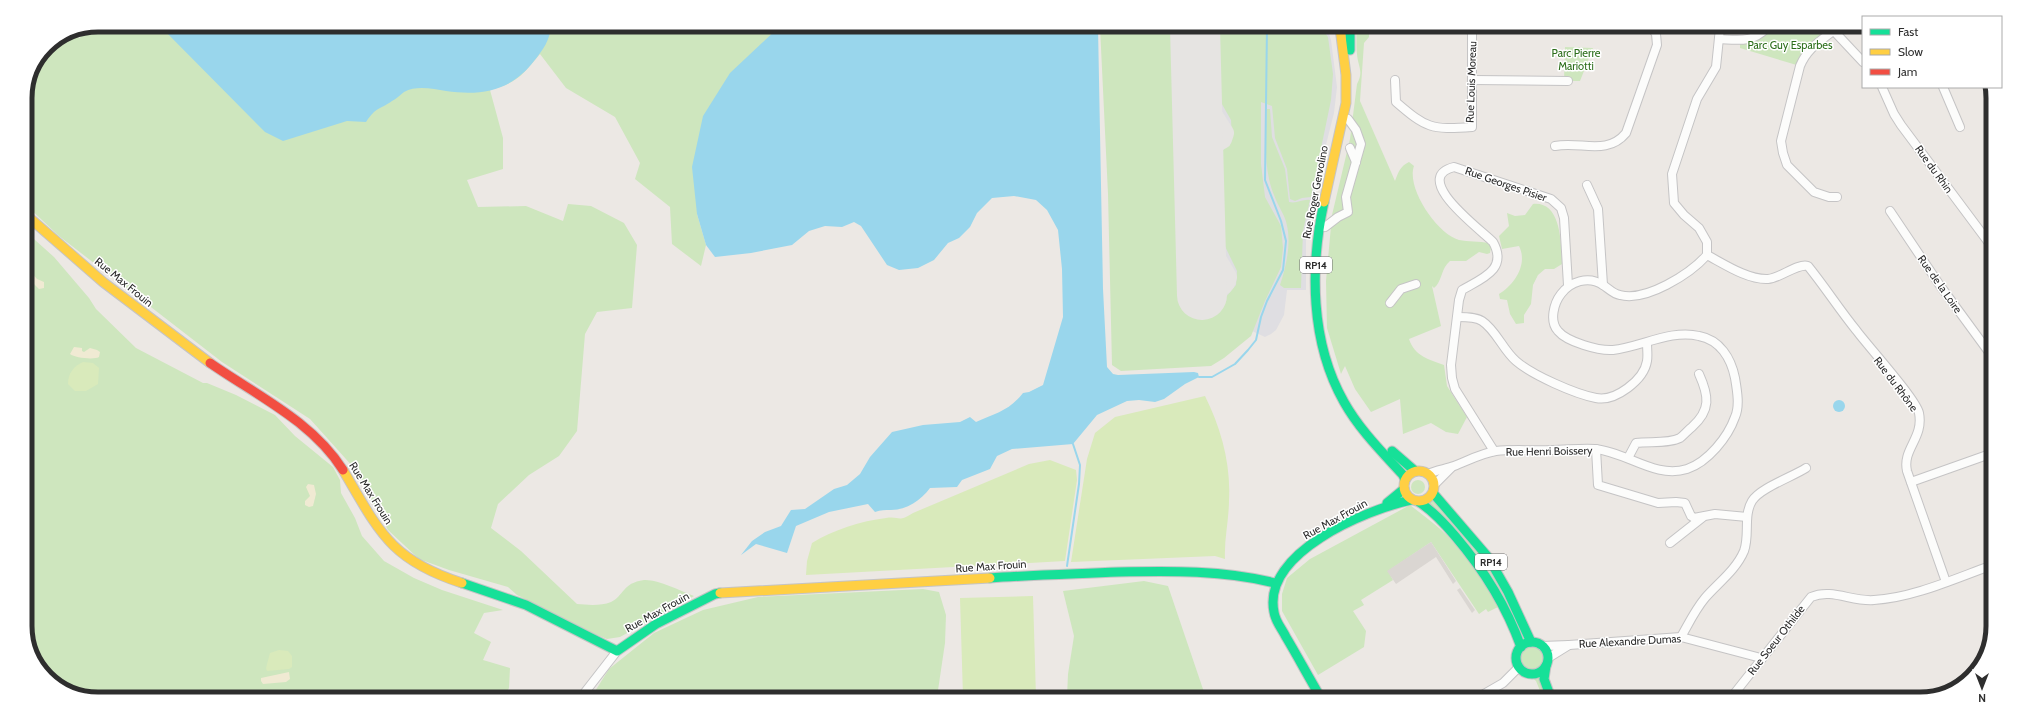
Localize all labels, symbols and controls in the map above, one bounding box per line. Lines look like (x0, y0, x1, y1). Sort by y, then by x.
legend (1862, 16, 2002, 88)
text: Fast (1898, 24, 1918, 39)
park label: Parc Guy Esparbes (1747, 38, 1833, 52)
street label: Rue Louis Moreau (1463, 41, 1479, 123)
text: Slow (1898, 44, 1923, 59)
park label: Parc Pierre Mariotti (1552, 46, 1601, 73)
text: Jam (1897, 64, 1917, 79)
street label: Rue du Rhin (1912, 142, 1956, 196)
street label: Rue Roger Gervolino (1299, 144, 1331, 240)
street label: Rue Georges Pisier (1463, 163, 1549, 205)
street label: Rue de la Loire (1915, 252, 1965, 316)
street label: Rue Max Frouin (92, 254, 156, 310)
road number: RP14 (1300, 257, 1332, 273)
street label: Rue du Rhône (1871, 354, 1921, 414)
street label: Rue Henri Boissery (1505, 443, 1593, 459)
street label: Rue Max Frouin (346, 459, 396, 527)
street label: Rue Max Frouin (1301, 496, 1369, 542)
road number: RP14 (1475, 554, 1507, 570)
street label: Rue Max Frouin (955, 557, 1027, 575)
street label: Rue Max Frouin (623, 589, 691, 635)
street label: Rue Soeur Othilde (1744, 602, 1808, 678)
street label: Rue Alexandre Dumas (1578, 631, 1682, 651)
north arrow (1962, 668, 2002, 708)
text: N (1978, 691, 1986, 705)

